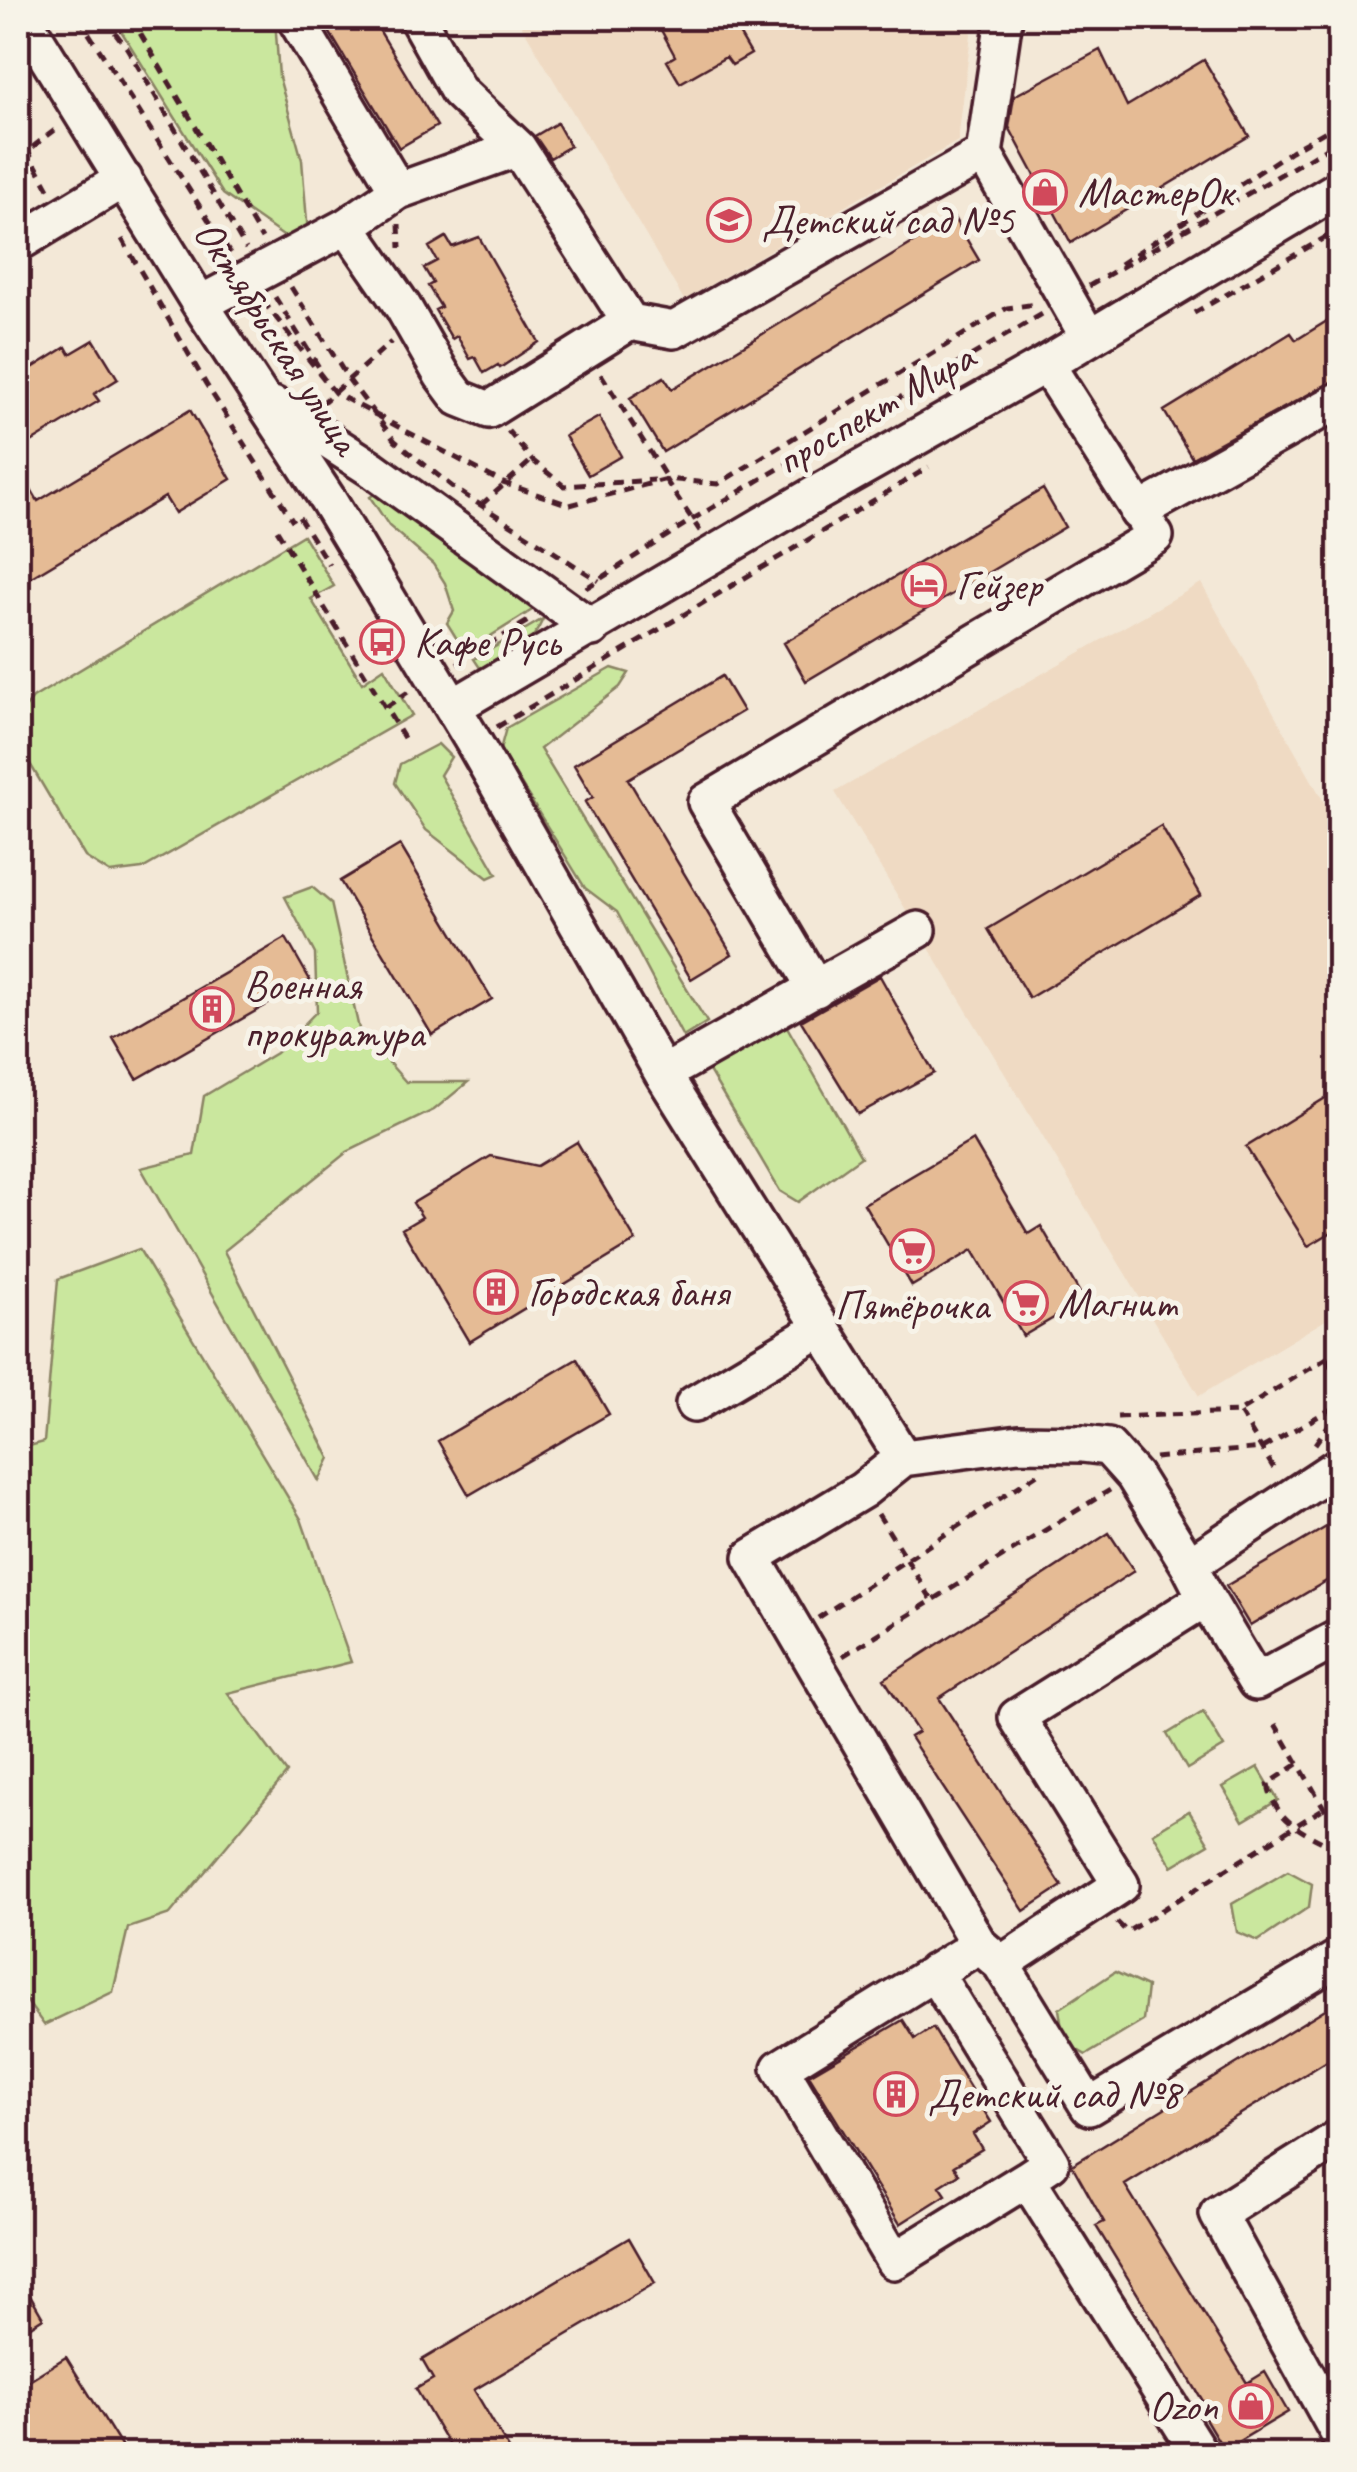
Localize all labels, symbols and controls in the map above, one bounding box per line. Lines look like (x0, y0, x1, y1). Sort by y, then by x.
place label: МастерОк (1078, 166, 1237, 219)
shop icon: МастерОк (1022, 169, 1068, 215)
place label: Детский сад №5 (762, 194, 1016, 247)
school or university icon: Детский сад №5 (706, 197, 752, 243)
street label: Октябрьская улица (182, 210, 374, 467)
street label: проспект Мира (766, 330, 986, 487)
place label: Гейзер (956, 559, 1044, 612)
hotel icon: Гейзер (901, 562, 947, 608)
place label: Кафе Русь (414, 616, 563, 669)
bus stop icon: Кафе Русь (359, 619, 405, 665)
place label: Военная прокуратура (244, 959, 427, 1060)
building icon: Военная прокуратура (189, 986, 235, 1032)
supermarket icon: Пятёрочка (889, 1228, 935, 1274)
place label: Городская баня (528, 1266, 731, 1319)
building icon: Городская баня (473, 1269, 519, 1315)
place label: Магнит (1058, 1277, 1179, 1330)
place label: Пятёрочка (835, 1279, 992, 1332)
supermarket icon: Магнит (1003, 1280, 1049, 1326)
place label: Детский сад №8 (928, 2068, 1184, 2121)
building icon: Детский сад №8 (873, 2071, 919, 2117)
place label: Ozon (1149, 2380, 1219, 2433)
shop icon: Ozon (1228, 2383, 1274, 2429)

